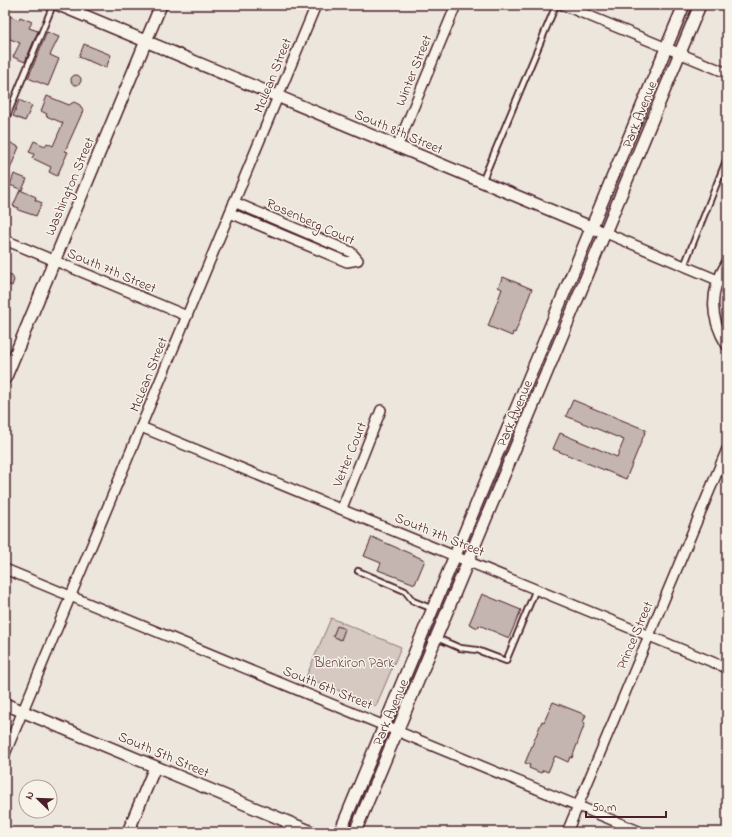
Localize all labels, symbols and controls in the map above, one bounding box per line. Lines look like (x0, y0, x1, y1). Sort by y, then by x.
street label: Winter Street (391, 32, 438, 109)
street label: McLean Street (249, 35, 298, 116)
street label: Park Avenue (617, 77, 664, 151)
street label: South 8th Street (351, 104, 446, 161)
street label: Washington Street (40, 134, 102, 240)
street label: Rosenberg Court (262, 193, 358, 252)
street label: South 7th Street (64, 243, 160, 300)
street label: McLean Street (125, 334, 174, 415)
street label: Park Avenue (492, 376, 539, 450)
street label: Vetter Court (327, 419, 373, 491)
street label: South 7th Street (391, 508, 488, 563)
street label: Prince Street (612, 598, 659, 673)
park label: Blenkiron Park (313, 653, 395, 674)
street label: South 6th Street (279, 661, 376, 716)
street label: Park Avenue (368, 675, 415, 749)
street label: South 5th Street (115, 727, 213, 784)
north arrow (18, 779, 58, 819)
text: N (21, 789, 39, 802)
scale bar (586, 793, 666, 819)
text: 50 m (592, 799, 616, 817)

